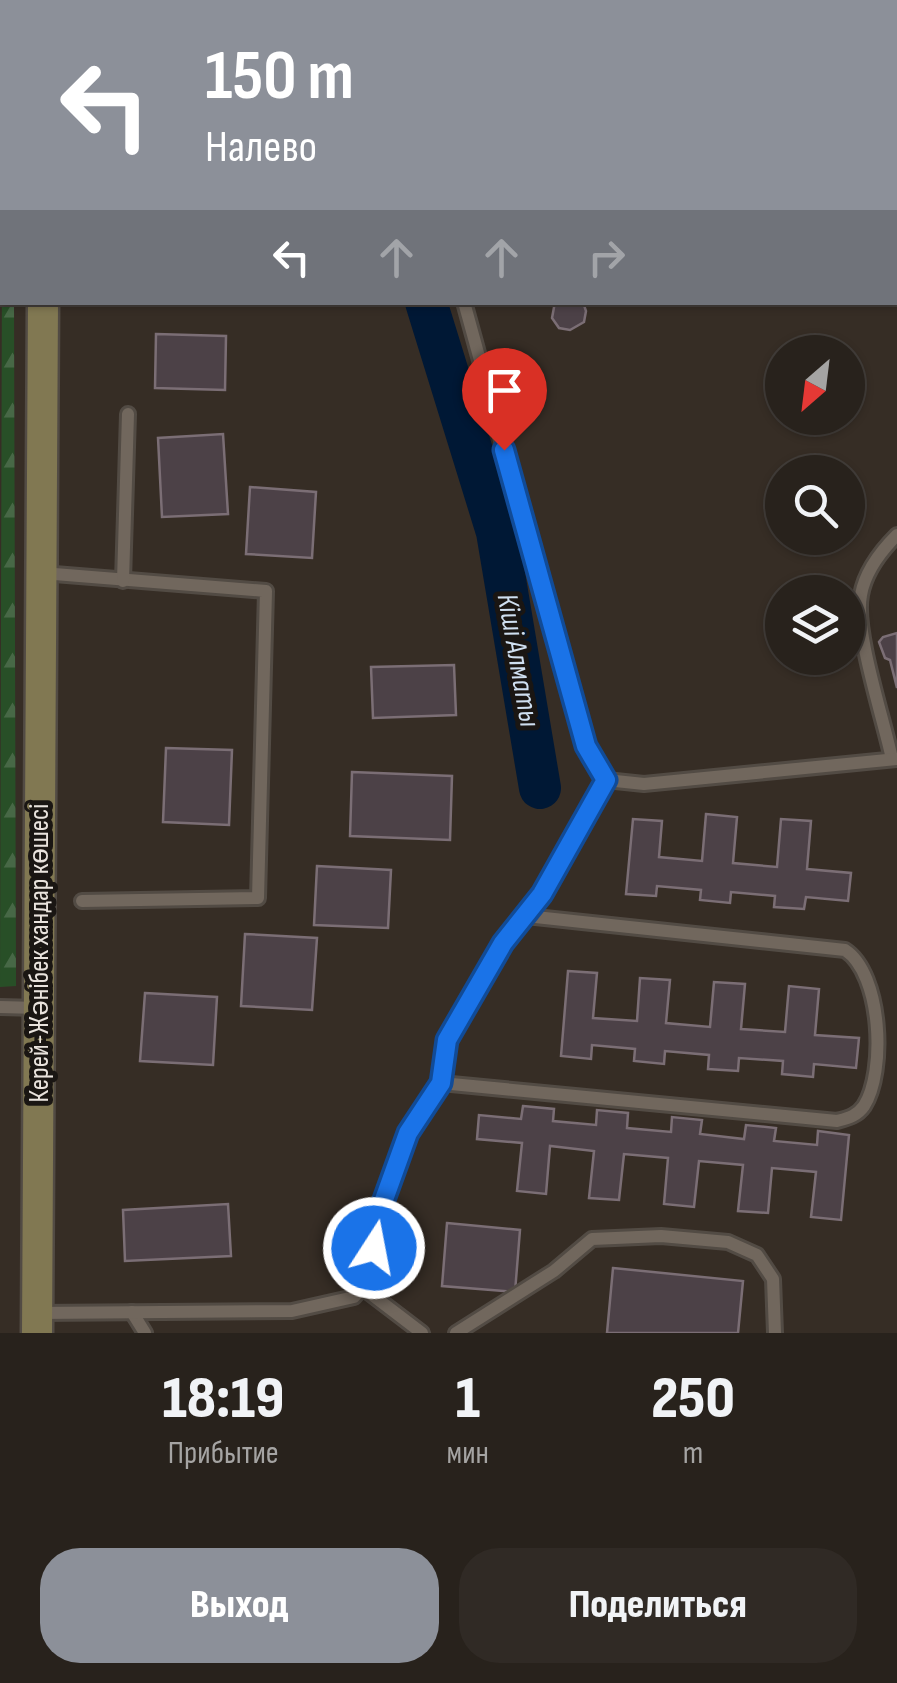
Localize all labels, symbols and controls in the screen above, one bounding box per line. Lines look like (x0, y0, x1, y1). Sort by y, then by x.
text: 150 m (205, 35, 354, 119)
icon: left (40, 40, 170, 170)
text: Налево (205, 120, 317, 175)
icon: left (264, 230, 319, 285)
icon: ahead (369, 230, 424, 285)
icon: ahead (474, 230, 529, 285)
icon: right (579, 230, 634, 285)
north arrow (765, 335, 865, 435)
map controls (765, 335, 865, 675)
pin (462, 348, 547, 451)
icon: arrive (477, 363, 532, 418)
button: search (765, 455, 865, 555)
button: layers (765, 575, 865, 675)
water label: Кіші Алматы (489, 591, 547, 730)
street label: Керей-Жәнібек хандар көшесі (23, 803, 56, 1103)
position arrow (322, 1196, 426, 1300)
text: 18:19 (162, 1363, 284, 1435)
text: 1 (455, 1363, 480, 1435)
text: 250 (651, 1363, 735, 1435)
text: Прибытие (168, 1434, 279, 1473)
text: мин (447, 1434, 489, 1473)
text: m (683, 1434, 703, 1473)
button: Выход (40, 1548, 439, 1663)
button: Поделиться (459, 1548, 857, 1663)

